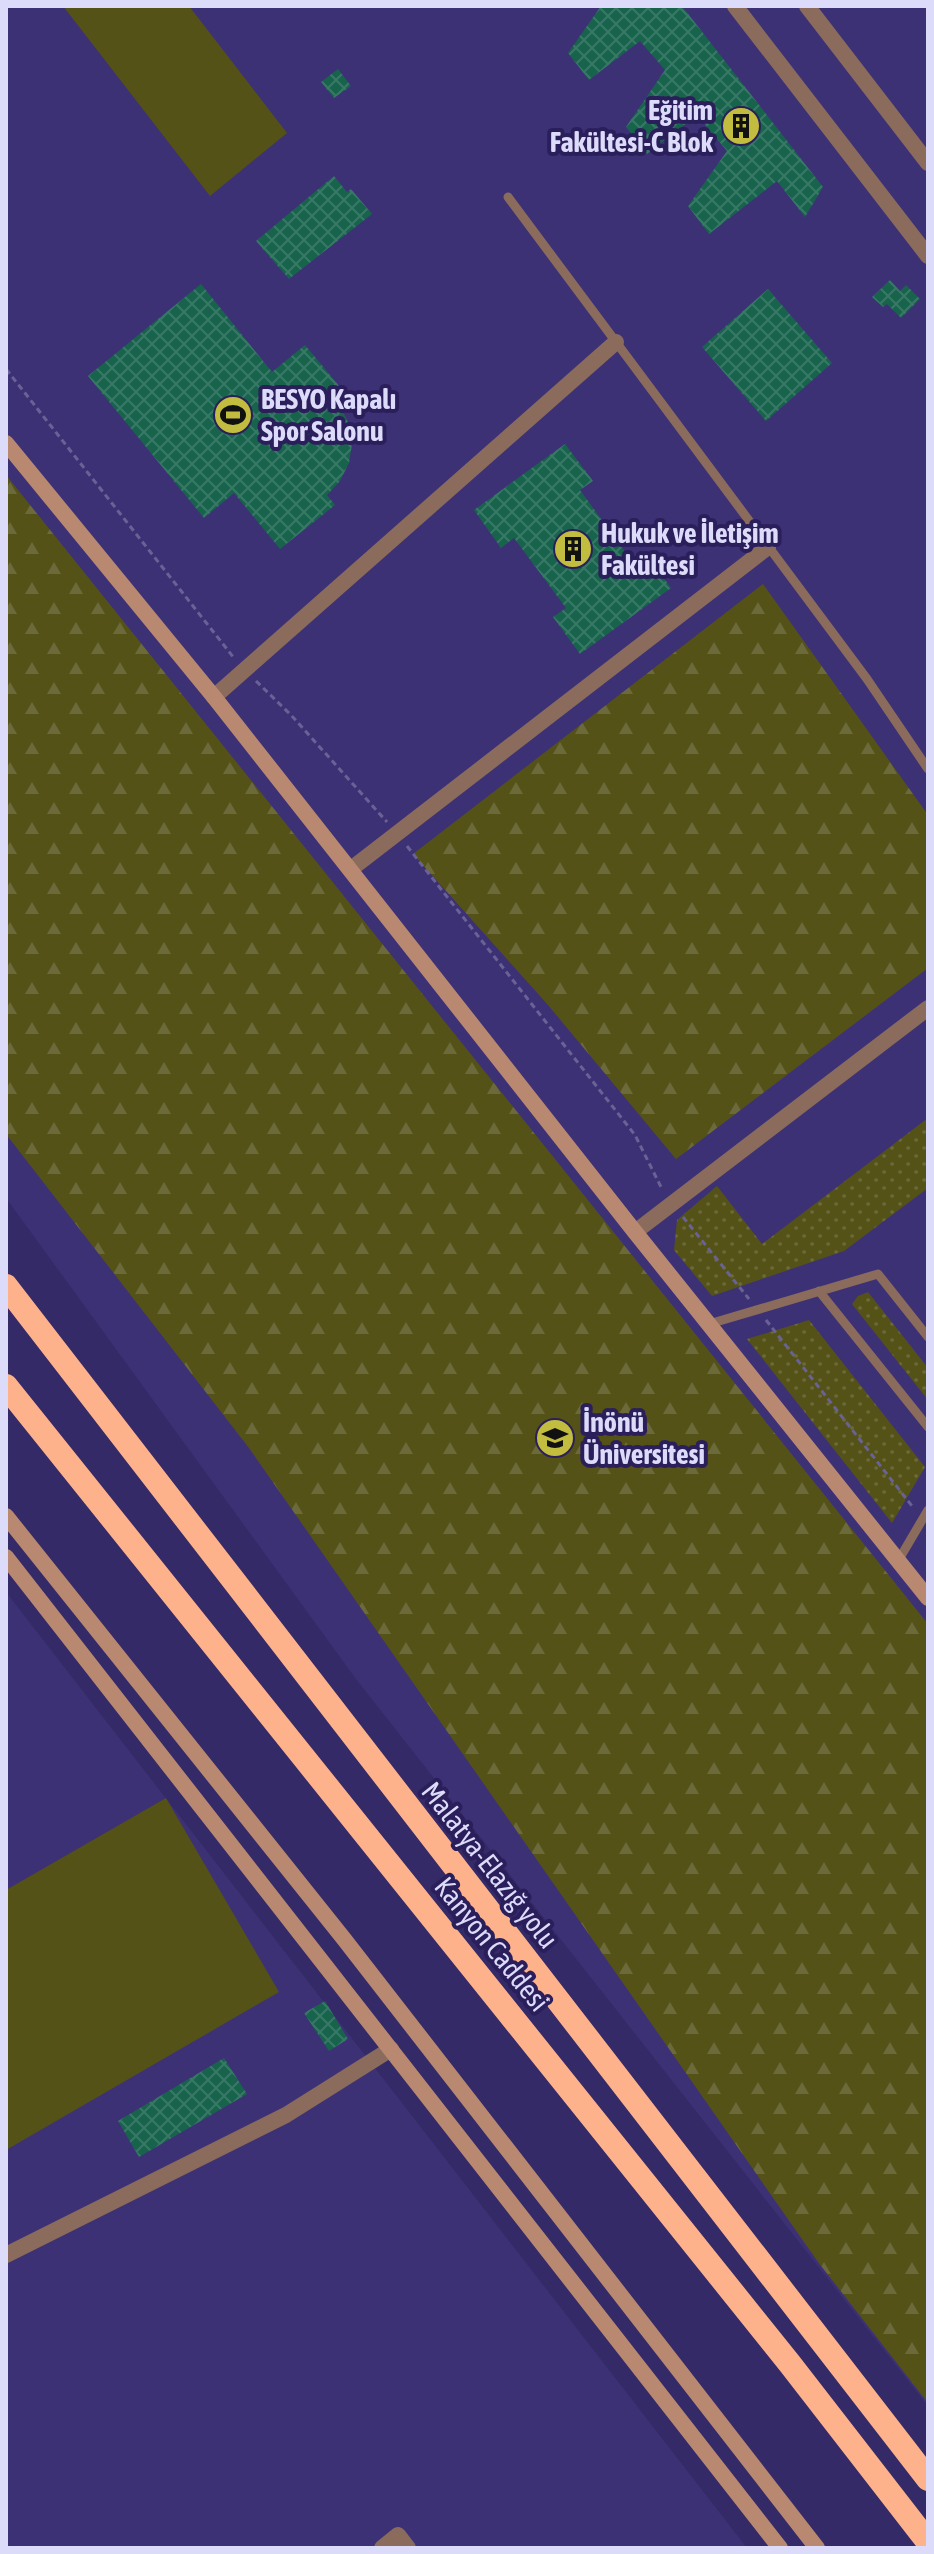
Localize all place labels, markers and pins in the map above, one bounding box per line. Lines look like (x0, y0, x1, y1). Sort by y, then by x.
place label: Eğitim Fakültesi-C Blok (550, 94, 714, 158)
building icon: Eğitim Fakültesi-C Blok (720, 105, 762, 147)
place label: BESYO Kapalı Spor Salonu (261, 383, 396, 447)
sports icon: BESYO Kapalı Spor Salonu (212, 394, 254, 436)
place label: Hukuk ve İletişim Fakültesi (601, 517, 779, 581)
building icon: Hukuk ve İletişim Fakültesi (552, 528, 594, 570)
place label: İnönü Üniversitesi (583, 1406, 705, 1470)
school or university icon: İnönü Üniversitesi (534, 1417, 576, 1459)

